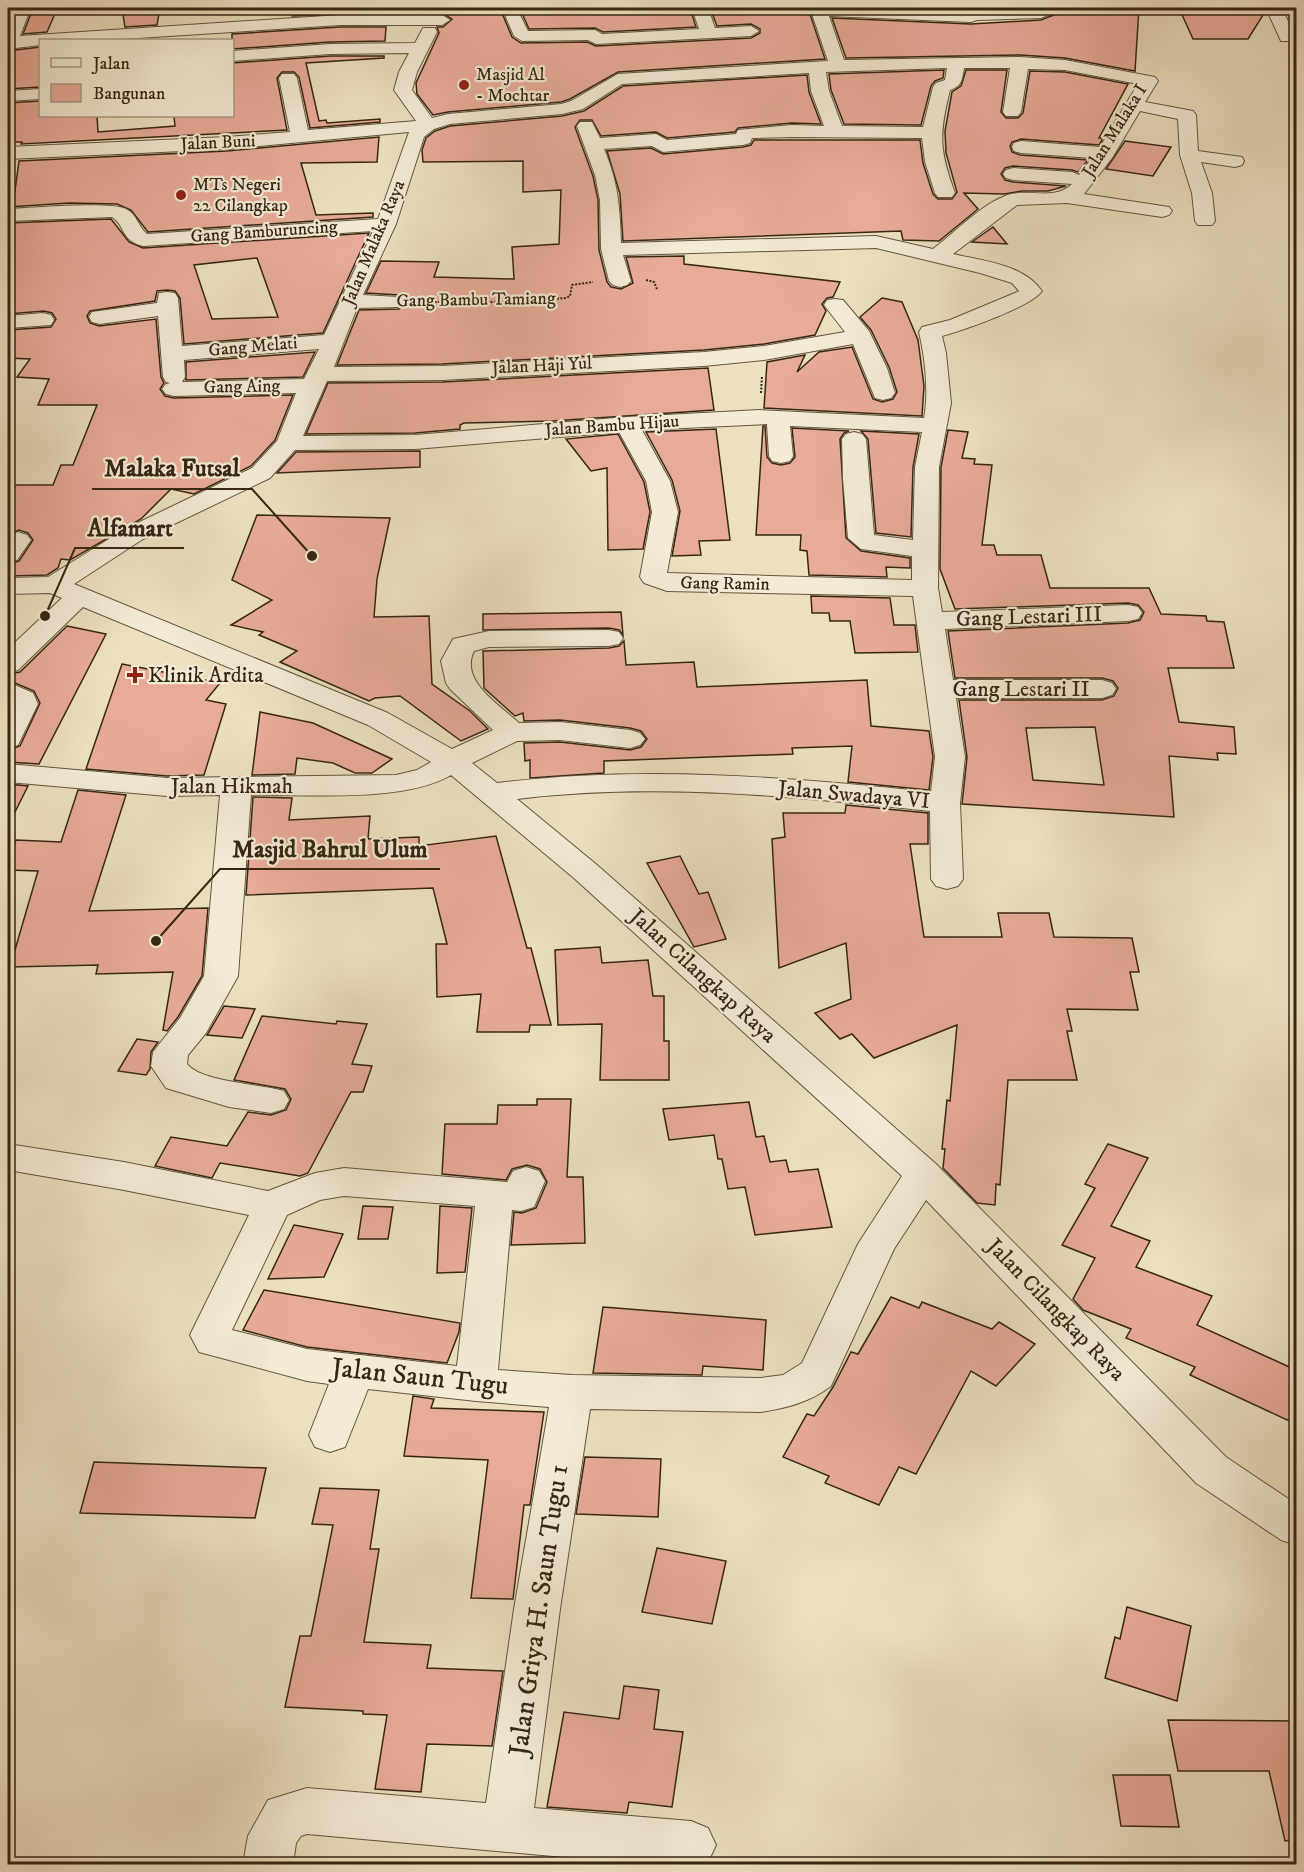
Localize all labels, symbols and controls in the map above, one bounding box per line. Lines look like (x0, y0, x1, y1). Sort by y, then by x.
legend (39, 39, 234, 117)
text: Jalan (91, 53, 131, 75)
place label: Masjid Al - Mochtar (476, 64, 550, 107)
marker: Masjid Al - Mochtar (457, 78, 471, 92)
street label: Jalan Malaka I (1077, 80, 1152, 183)
text: Bangunan (93, 83, 166, 105)
street label: Jalan Buni (178, 130, 256, 156)
place label: MTs Negeri 22 Cilangkap (193, 174, 288, 217)
street label: Jalan Malaka Raya (337, 177, 410, 311)
marker: MTs Negeri 22 Cilangkap (174, 188, 188, 202)
street label: Gang Bamburuncing (190, 216, 338, 248)
street label: Gang Bambu Tamiang (396, 288, 556, 312)
street label: Gang Melati (208, 332, 298, 362)
street label: Jalan Haji Yul (489, 352, 593, 380)
street label: Gang Aing (204, 375, 281, 399)
street label: Jalan Bambu Hijau (542, 410, 680, 442)
callout: Malaka Futsal (92, 447, 252, 489)
text: Malaka Futsal (104, 454, 241, 484)
callout: Alfamart (75, 506, 184, 548)
text: Alfamart (86, 514, 173, 544)
street label: Gang Ramin (680, 572, 771, 596)
street label: Gang Lestari III (956, 601, 1102, 633)
place label: Klinik Ardita (148, 662, 264, 689)
marker: Klinik Ardita (126, 666, 144, 684)
street label: Gang Lestari II (952, 676, 1090, 703)
street label: Jalan Hikmah (169, 773, 294, 800)
street label: Jalan Swadaya VI (775, 775, 931, 815)
callout: Masjid Bahrul Ulum (220, 827, 440, 869)
text: Masjid Bahrul Ulum (232, 835, 428, 865)
street label: Jalan Cilangkap Raya (623, 902, 782, 1049)
street label: Jalan Cilangkap Raya (980, 1232, 1131, 1387)
street label: Jalan Saun Tugu (327, 1351, 510, 1403)
street label: Jalan Griya H. Saun Tugu 1 (501, 1462, 576, 1761)

